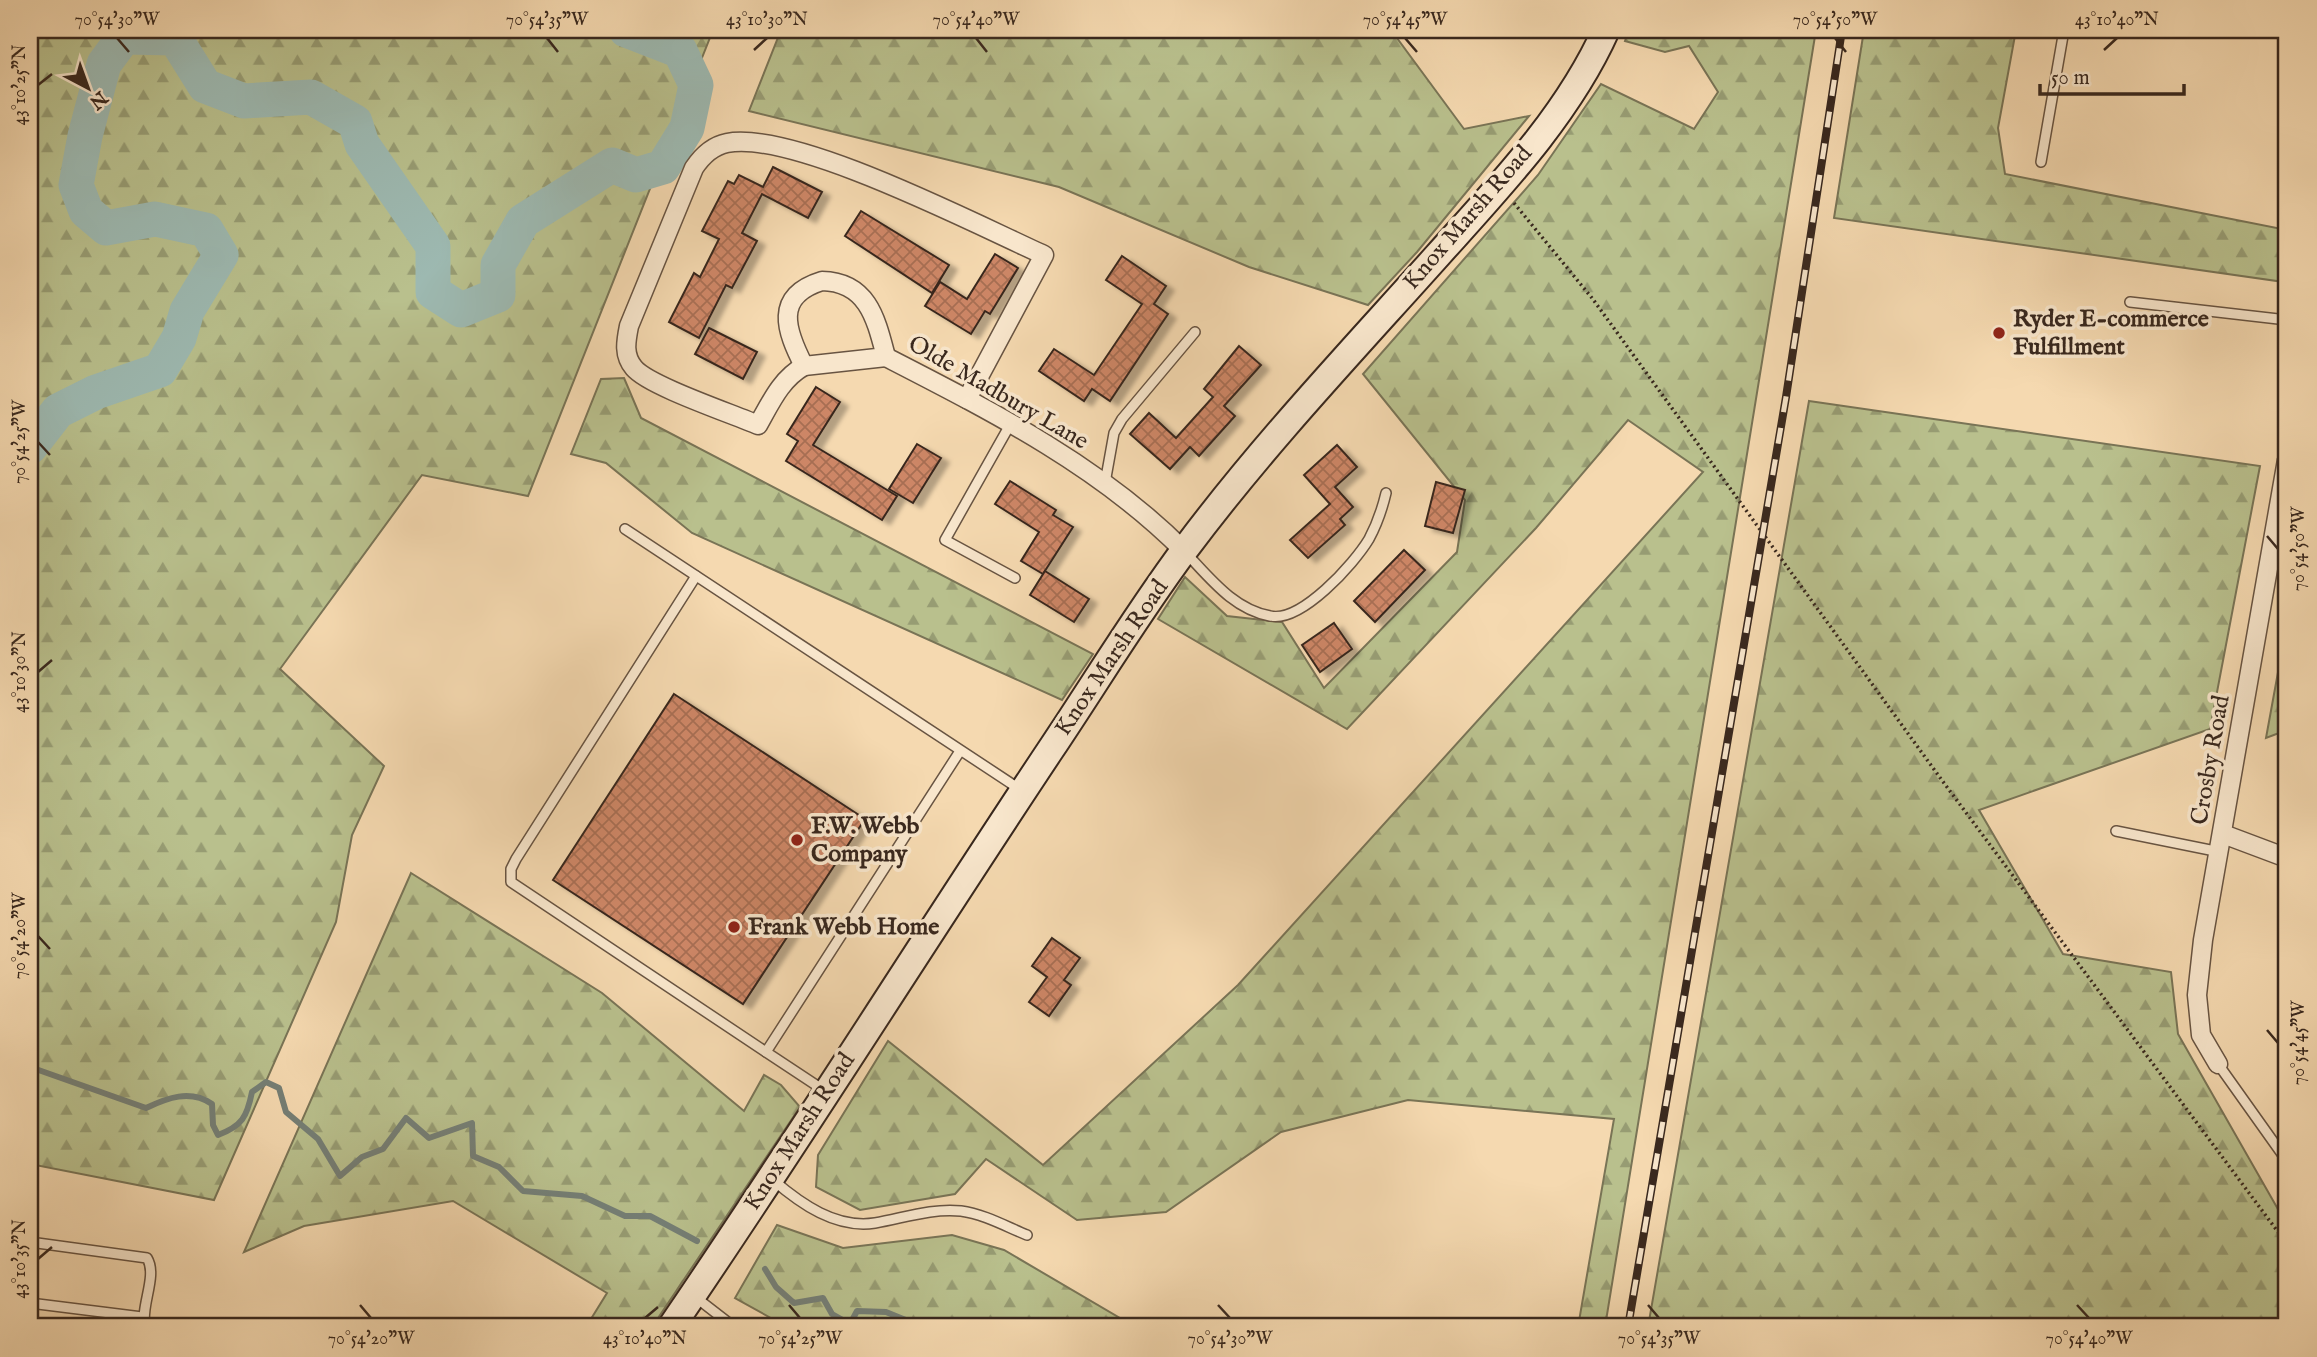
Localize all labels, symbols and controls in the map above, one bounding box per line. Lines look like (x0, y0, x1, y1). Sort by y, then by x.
text: 70°54'30"W (75, 9, 160, 32)
text: 70°54'35"W (506, 9, 589, 32)
text: 43°10'30"N (726, 9, 808, 32)
text: 70°54'40"W (933, 9, 1020, 32)
text: 70°54'45"W (1363, 9, 1448, 32)
text: 70°54'50"W (1793, 9, 1878, 32)
text: 43°10'40"N (2075, 9, 2159, 32)
text: 43°10'25"N (9, 44, 32, 126)
north arrow (52, 52, 122, 122)
scale bar (2040, 52, 2184, 96)
text: 50 m (2051, 65, 2090, 92)
text: N (83, 84, 113, 114)
street label: Knox Marsh Road (1397, 139, 1540, 297)
place label: Ryder E-commerce Fulfillment (2013, 304, 2209, 363)
marker: Ryder E-commerce Fulfillment (1991, 325, 2007, 341)
street label: Olde Madbury Lane (902, 329, 1094, 457)
text: 70°54'25"W (9, 399, 32, 484)
text: 70°54'50"W (2288, 506, 2311, 591)
street label: Knox Marsh Road (1048, 574, 1176, 742)
text: 43°10'30"N (9, 631, 32, 713)
street label: Crosby Road (2184, 693, 2238, 827)
place label: F.W. Webb Company (811, 811, 920, 870)
marker: F.W. Webb Company (789, 832, 805, 848)
text: 70°54'20"W (9, 892, 32, 979)
place label: Frank Webb Home (748, 912, 939, 943)
marker: Frank Webb Home (726, 919, 742, 935)
text: 70°54'45"W (2288, 1000, 2311, 1085)
street label: Knox Marsh Road (737, 1047, 863, 1217)
text: 43°10'35"N (9, 1219, 32, 1299)
text: 70°54'20"W (328, 1328, 415, 1351)
text: 43°10'40"N (603, 1328, 687, 1351)
text: 70°54'25"W (758, 1328, 843, 1351)
text: 70°54'30"W (1188, 1328, 1273, 1351)
text: 70°54'35"W (1618, 1328, 1701, 1351)
text: 70°54'40"W (2046, 1328, 2133, 1351)

